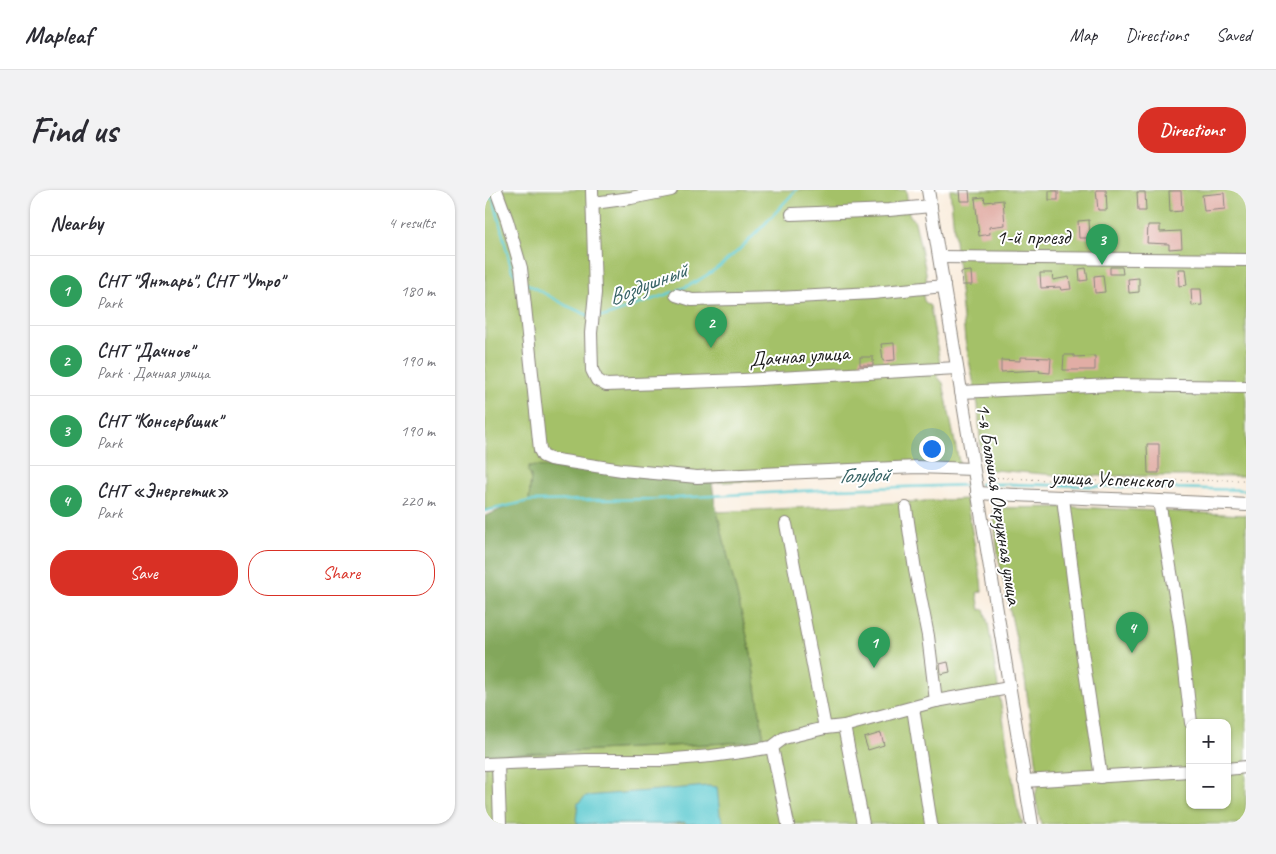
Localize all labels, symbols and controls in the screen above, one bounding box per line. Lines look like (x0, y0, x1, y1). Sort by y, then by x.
text: Mapleaf (25, 20, 92, 50)
text: Map (1070, 24, 1097, 46)
text: Directions (1125, 24, 1188, 46)
text: Saved (1216, 24, 1251, 46)
button: Directions (1138, 107, 1246, 153)
text: Find us (30, 108, 117, 153)
text: Nearby (50, 210, 103, 236)
text: 4 results (388, 213, 435, 233)
street label: 1-й проезд (996, 224, 1072, 250)
pin: 3 (1086, 224, 1118, 265)
water label: Воздушный (604, 255, 695, 312)
text: СНТ "Янтарь", СНТ "Утро" (97, 269, 284, 293)
text: 1 (62, 281, 70, 301)
text: 180 m (401, 281, 435, 301)
text: Park (97, 293, 122, 313)
pin: 2 (695, 307, 727, 348)
text: СНТ "Дачное" (97, 339, 194, 363)
street label: Дачная улица (748, 339, 852, 372)
text: 2 (62, 351, 70, 371)
text: 190 m (401, 351, 435, 371)
text: Park · Дачная улица (97, 363, 210, 383)
street label: 1-я Большая Окружная улица (970, 401, 1028, 608)
text: СНТ "Консервщик" (97, 409, 222, 433)
text: 3 (62, 421, 70, 441)
text: 190 m (401, 421, 435, 441)
text: Park (97, 433, 122, 453)
your location (919, 436, 945, 462)
water label: Голубой (839, 460, 894, 490)
street label: улица Успенского (1048, 464, 1175, 494)
text: СНТ «Энергетик» (97, 479, 228, 503)
text: 4 (62, 491, 70, 511)
text: 220 m (401, 491, 435, 511)
text: Park (97, 503, 122, 523)
button: Save (50, 550, 238, 596)
button: Share (248, 550, 435, 596)
pin: 4 (1116, 612, 1148, 653)
pin: 1 (858, 627, 890, 668)
map controls (1186, 719, 1231, 809)
button: + (1186, 719, 1231, 764)
button: − (1186, 764, 1231, 809)

